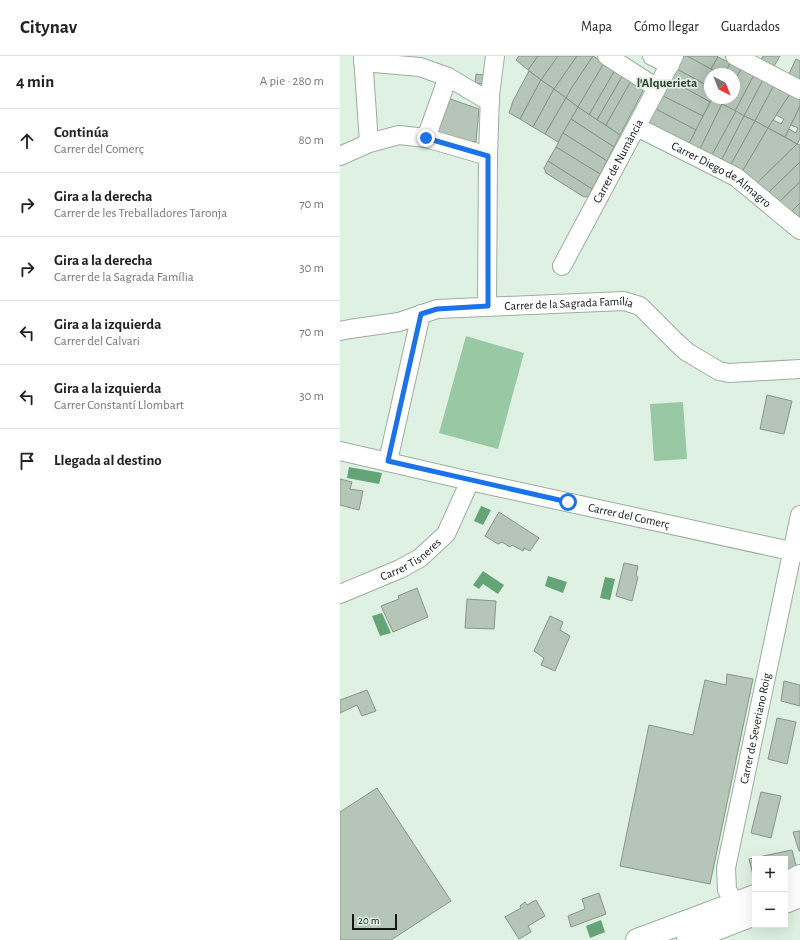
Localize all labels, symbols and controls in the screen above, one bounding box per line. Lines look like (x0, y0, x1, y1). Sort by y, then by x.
text: Citynav (20, 18, 77, 37)
text: Mapa (581, 20, 612, 34)
text: Cómo llegar (634, 20, 699, 34)
text: Guardados (721, 20, 780, 34)
north arrow (704, 68, 740, 104)
text: 4 min (16, 73, 54, 90)
text: A pie · 280 m (260, 75, 324, 88)
district label: l'Alquerieta (637, 77, 697, 90)
street label: Carrer de Numància (591, 117, 645, 205)
text: Continúa (54, 125, 109, 140)
route end (417, 129, 435, 147)
icon: ahead (16, 130, 38, 152)
text: 80 m (298, 134, 324, 147)
street label: Carrer Diego de Almagro (669, 139, 774, 210)
text: Carrer del Comerç (54, 143, 144, 156)
text: Gira a la derecha (54, 189, 153, 204)
icon: right (16, 194, 38, 216)
text: 70 m (299, 198, 324, 211)
text: Carrer de les Treballadores Taronja (54, 207, 227, 220)
text: Gira a la derecha (54, 253, 153, 268)
icon: right (16, 258, 38, 280)
text: 30 m (299, 262, 324, 275)
text: Carrer de la Sagrada Família (54, 271, 194, 284)
street label: Carrer de la Sagrada Família (504, 295, 635, 312)
text: Gira a la izquierda (54, 317, 161, 332)
icon: left (16, 322, 38, 344)
text: 70 m (299, 326, 324, 339)
text: Carrer del Calvari (54, 335, 140, 348)
text: Gira a la izquierda (54, 381, 161, 396)
icon: left (16, 386, 38, 408)
text: 30 m (299, 390, 324, 403)
text: Carrer Constantí Llombart (54, 399, 184, 412)
icon: arrive (16, 450, 38, 472)
text: Llegada al destino (54, 453, 162, 468)
route start (559, 493, 577, 511)
street label: Carrer del Comerç (587, 501, 671, 530)
street label: Carrer Tisneres (378, 536, 443, 583)
street label: Carrer de Severiano Roig (738, 672, 773, 785)
map controls (752, 856, 788, 928)
button: + (752, 856, 788, 892)
button: − (752, 892, 788, 928)
scale bar (352, 912, 397, 931)
text: 20 m (358, 915, 379, 926)

